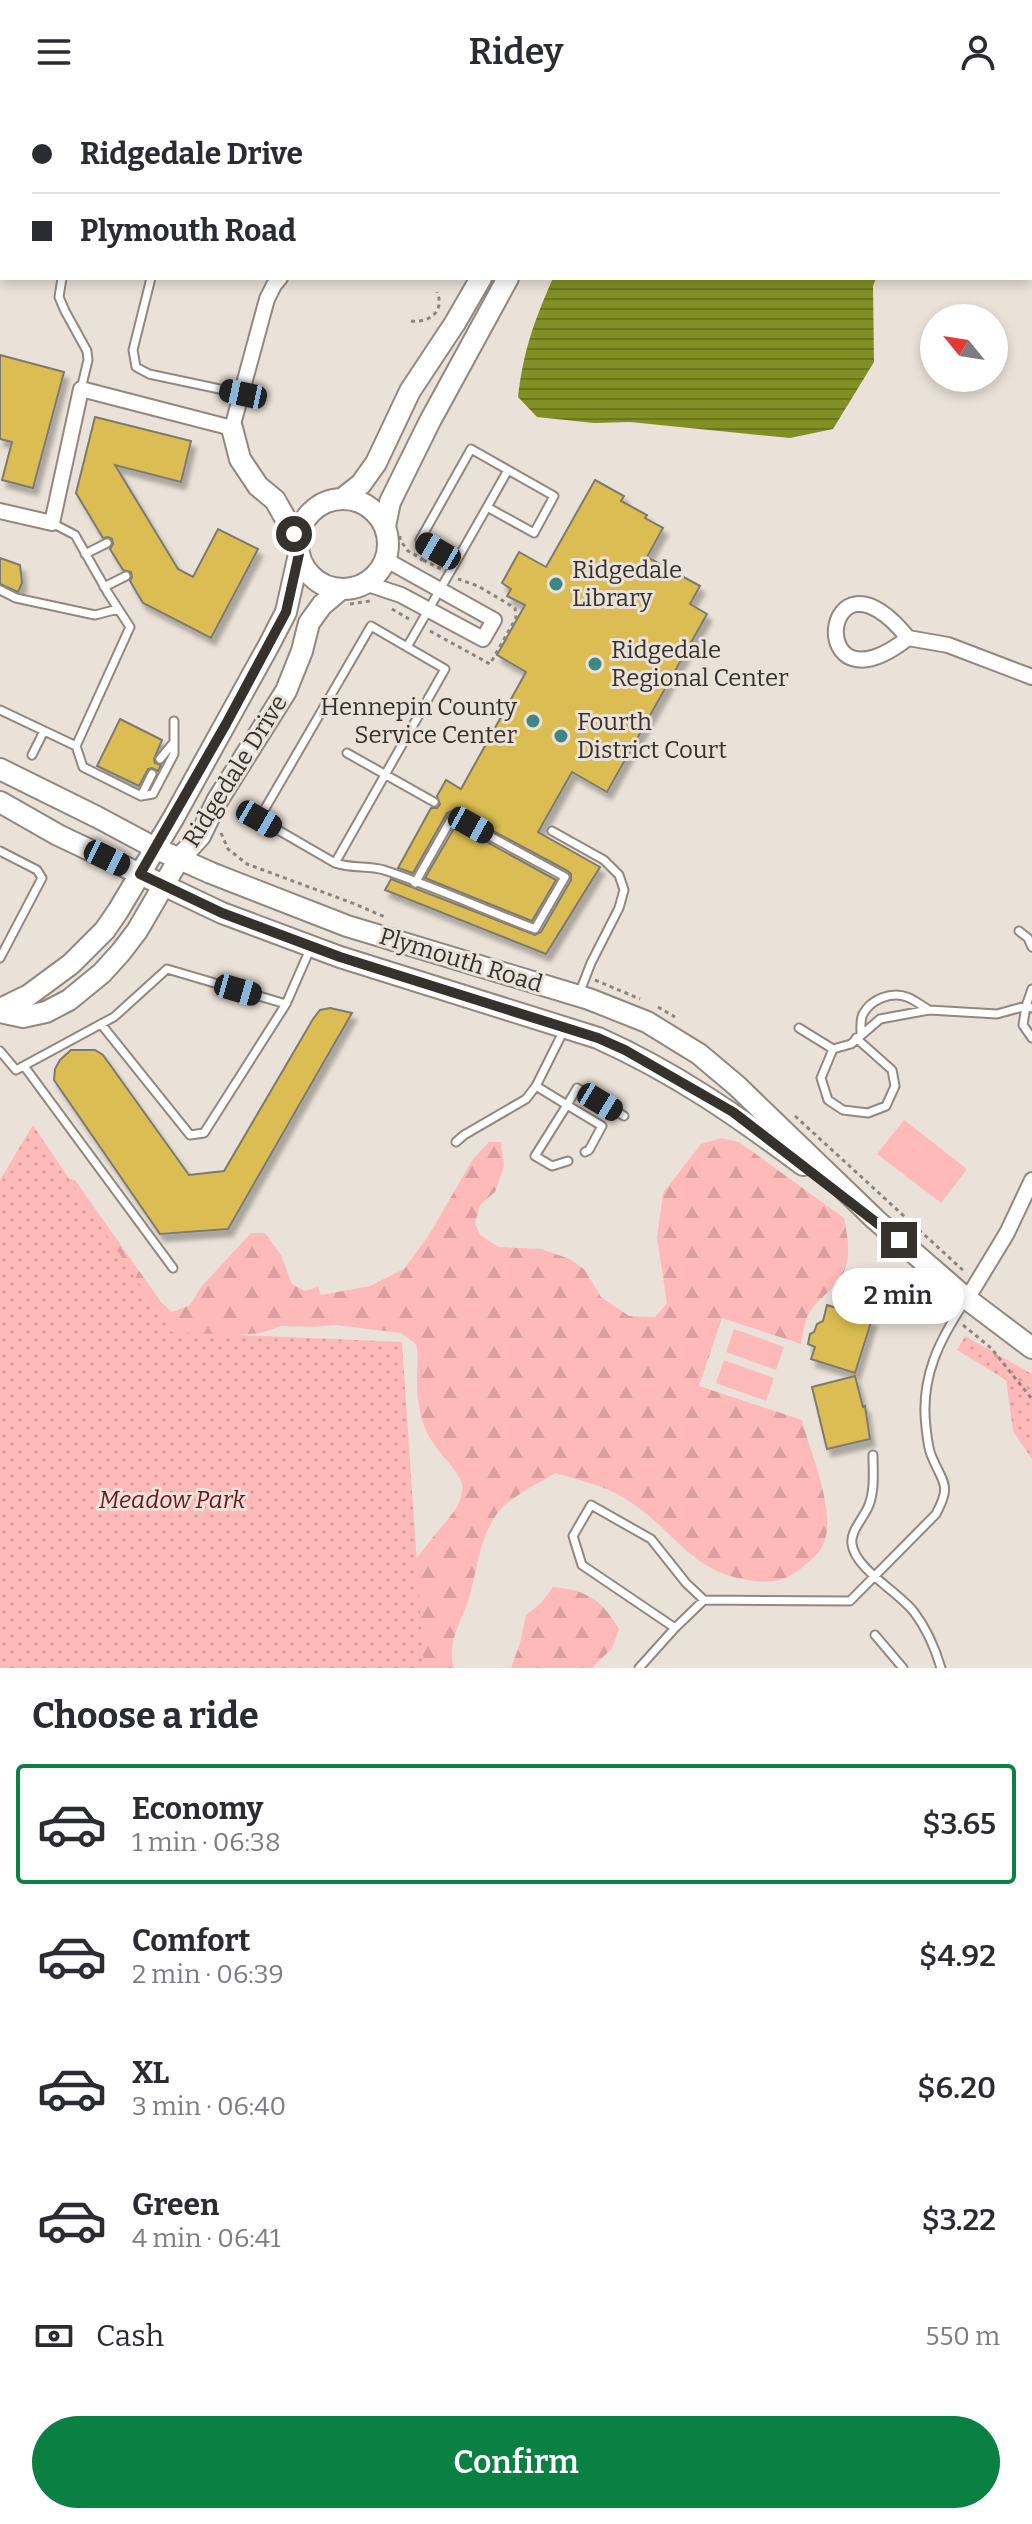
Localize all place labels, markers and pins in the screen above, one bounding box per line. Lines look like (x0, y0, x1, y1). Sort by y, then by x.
place label: Ridgedale Library (572, 556, 682, 612)
marker: Ridgedale Library (547, 575, 565, 593)
place label: Ridgedale Regional Center (611, 636, 789, 692)
marker: Ridgedale Regional Center (586, 655, 604, 673)
place label: Hennepin County Service Center (320, 693, 517, 749)
place label: Fourth District Court (577, 708, 727, 764)
marker: Hennepin County Service Center (524, 712, 542, 730)
marker: Fourth District Court (552, 727, 570, 745)

